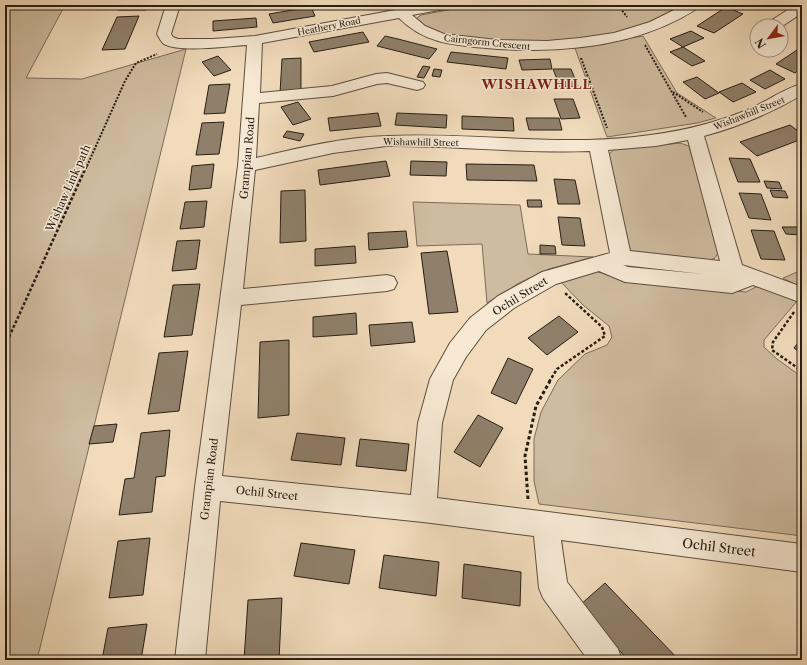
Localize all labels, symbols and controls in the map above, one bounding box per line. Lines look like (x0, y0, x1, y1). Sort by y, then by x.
street label: Heathery Road (296, 14, 362, 38)
north arrow (749, 18, 789, 58)
street label: Cairngorm Crescent (443, 32, 532, 52)
text: N (752, 35, 769, 51)
district label: WISHAWHILL (480, 76, 593, 92)
street label: Wishawhill Street (711, 93, 787, 133)
street label: Grampian Road (236, 116, 258, 200)
street label: Wishawhill Street (382, 136, 460, 148)
street label: Wishaw Link path (42, 142, 94, 235)
street label: Ochil Street (490, 273, 550, 319)
street label: Grampian Road (197, 437, 221, 521)
street label: Ochil Street (235, 483, 299, 503)
street label: Ochil Street (681, 535, 757, 559)

